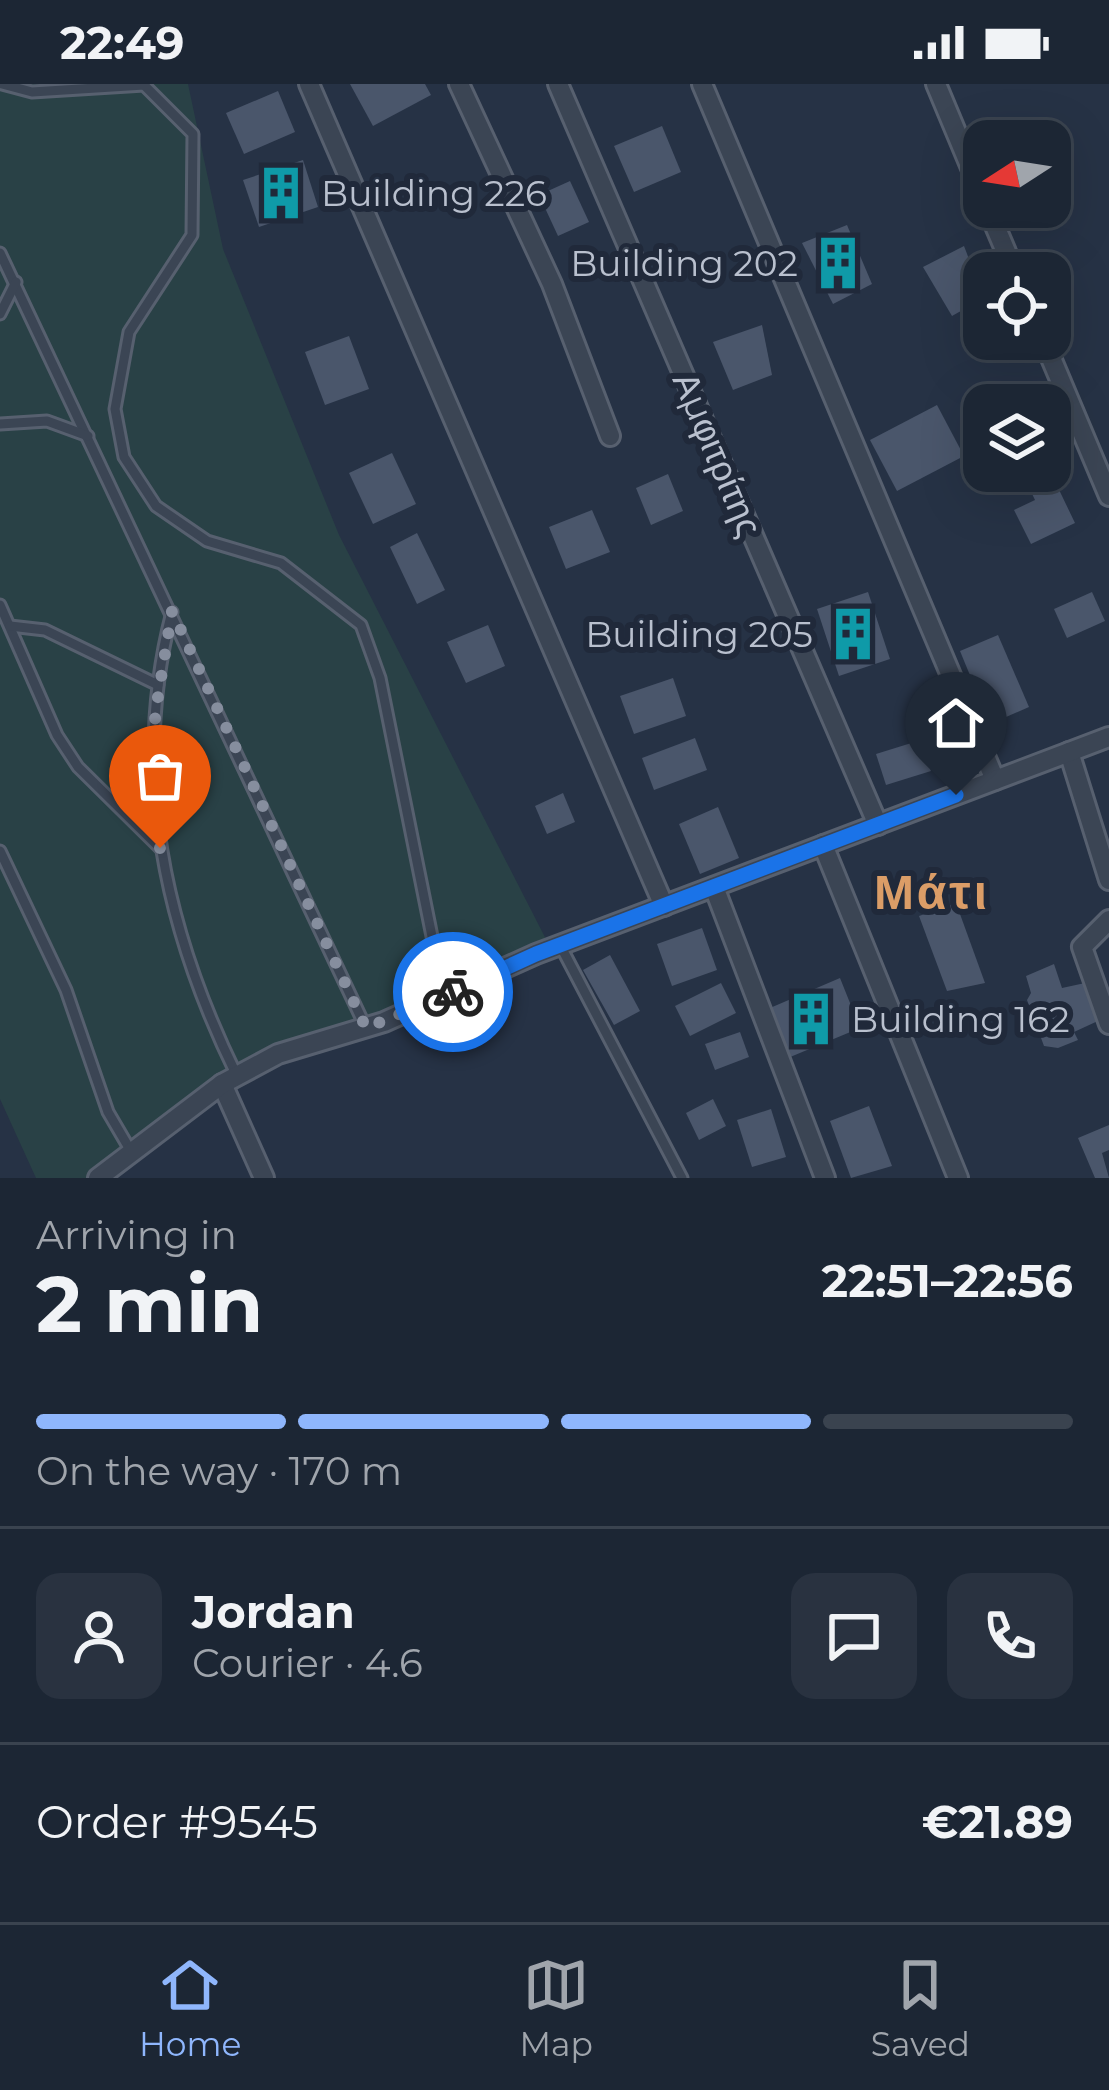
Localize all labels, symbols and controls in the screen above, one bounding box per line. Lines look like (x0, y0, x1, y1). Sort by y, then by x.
text: 22:49 (60, 15, 184, 70)
north arrow (963, 120, 1071, 228)
map controls (963, 120, 1071, 492)
building icon: Building 226 (252, 164, 310, 222)
place label: Building 226 (321, 171, 547, 215)
building icon: Building 202 (809, 234, 867, 292)
place label: Building 202 (570, 241, 798, 285)
button: locate (963, 252, 1071, 360)
street label: Αμφιτρίτης (664, 365, 772, 543)
button: layers (963, 384, 1071, 492)
building icon: Building 205 (824, 605, 882, 663)
place label: Building 205 (585, 612, 813, 656)
pin (905, 672, 1007, 795)
icon: home (923, 690, 989, 756)
pin (109, 725, 211, 848)
icon: bag (127, 743, 193, 809)
district label: Μάτι (874, 863, 990, 921)
courier (393, 932, 513, 1052)
icon: bike (420, 959, 486, 1025)
building icon: Building 162 (782, 990, 840, 1048)
place label: Building 162 (851, 997, 1070, 1041)
text: Arriving in (36, 1211, 237, 1259)
text: 22:51–22:56 (822, 1253, 1073, 1308)
text: 2 min (36, 1256, 263, 1352)
text: On the way · 170 m (36, 1447, 402, 1495)
button: person (36, 1573, 162, 1699)
button: chat (791, 1573, 917, 1699)
button: phone (947, 1573, 1073, 1699)
text: Jordan (192, 1584, 355, 1639)
text: Courier · 4.6 (192, 1639, 423, 1687)
text: Order #9545 (36, 1794, 318, 1849)
text: €21.89 (922, 1794, 1073, 1849)
tab: Home (139, 1952, 241, 2064)
tab: Map (519, 1952, 593, 2064)
tab: Saved (871, 1952, 970, 2064)

